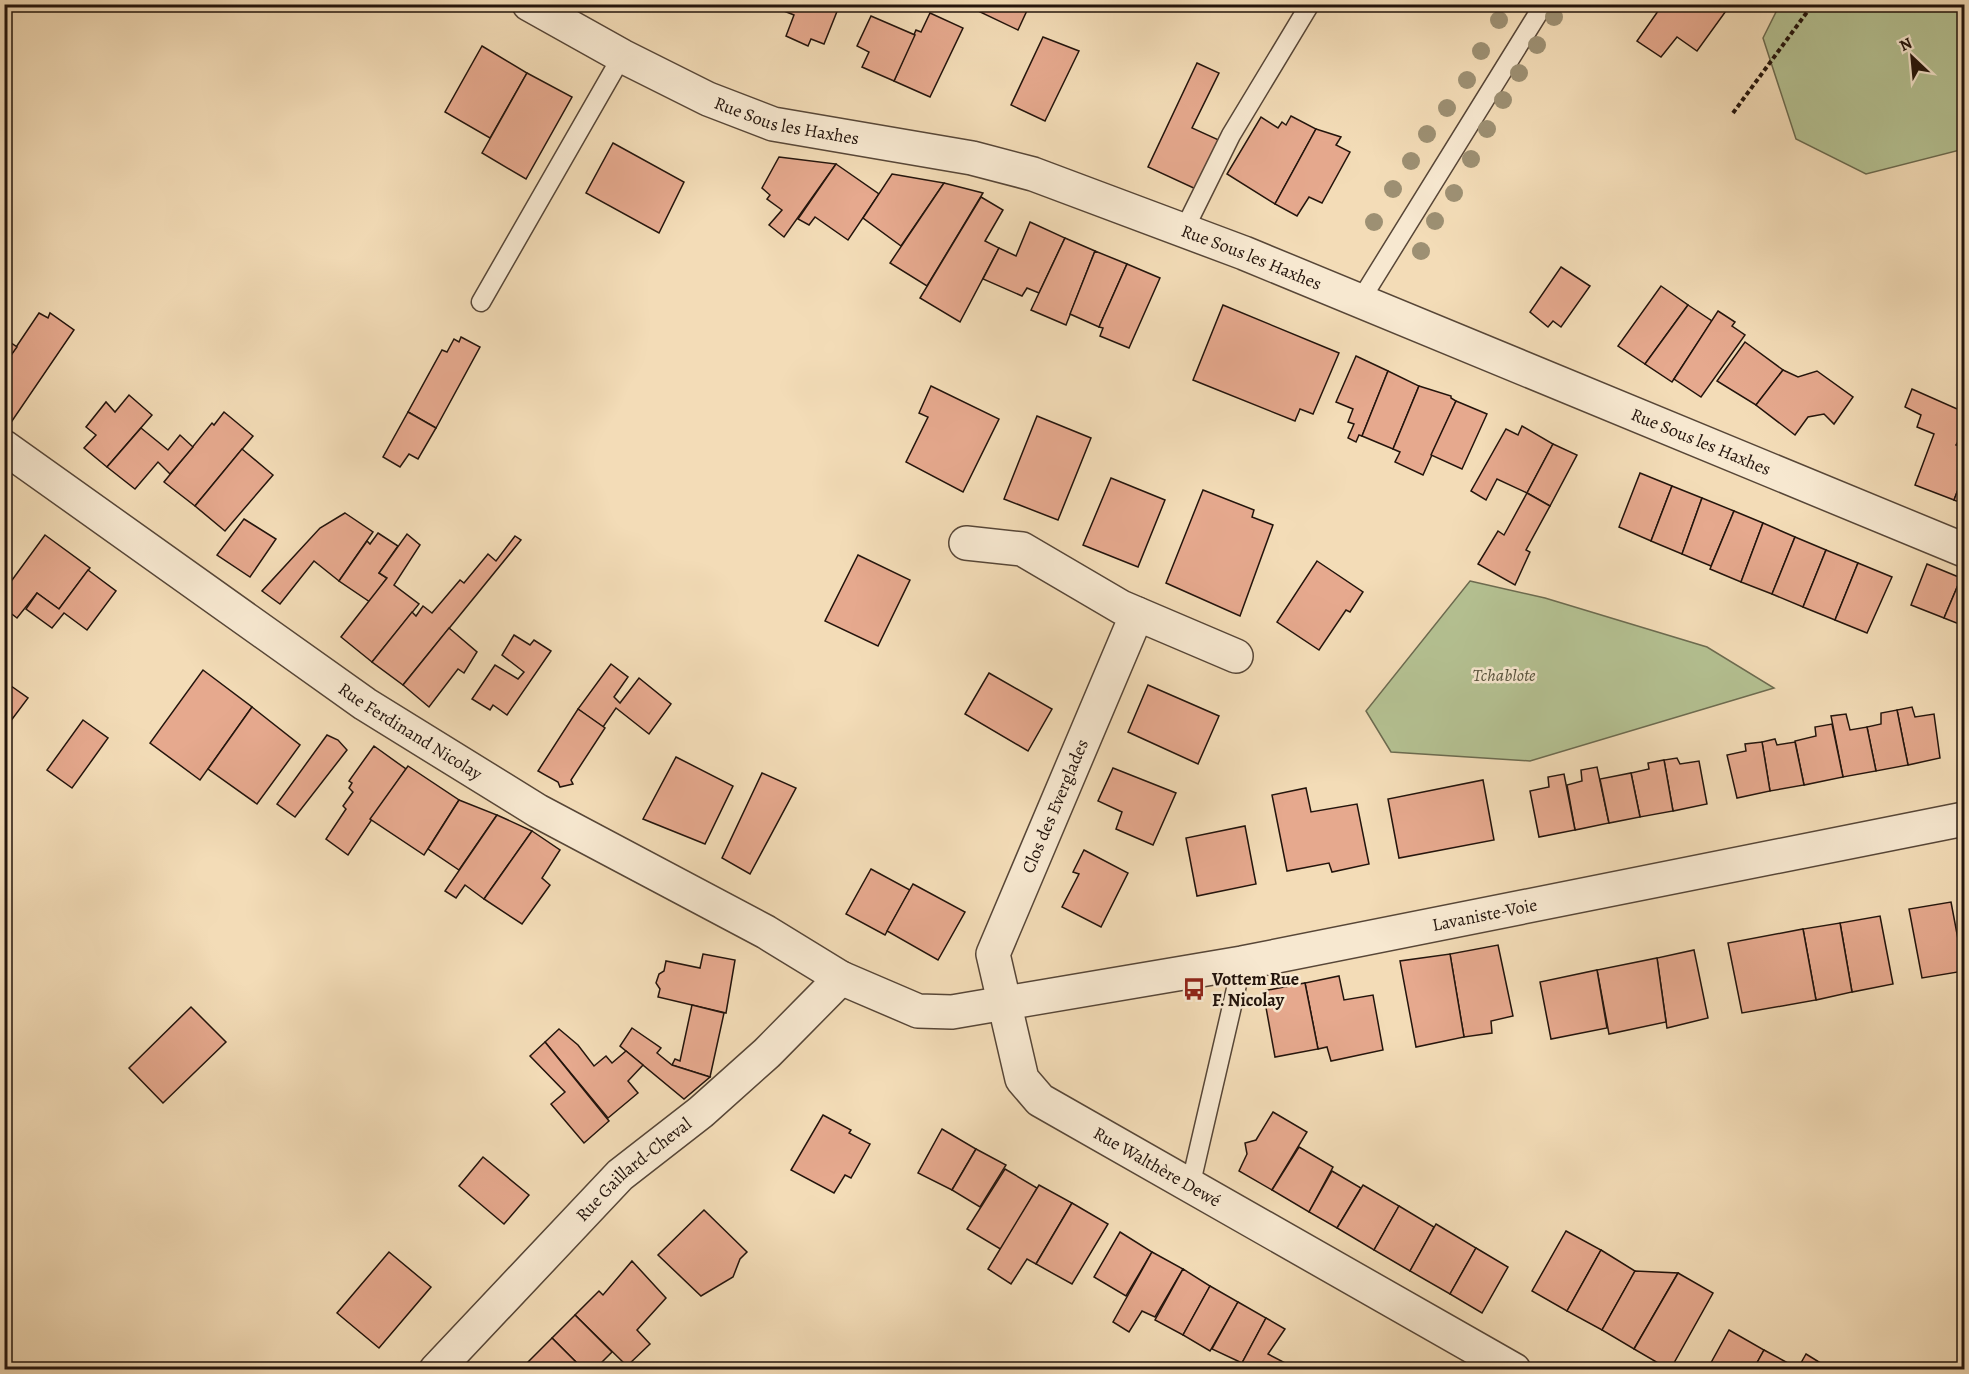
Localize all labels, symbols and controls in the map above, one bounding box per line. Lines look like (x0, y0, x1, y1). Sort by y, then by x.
north arrow (1882, 27, 1942, 87)
text: N (1896, 32, 1916, 57)
street label: Rue Sous les Haxhes (711, 91, 861, 151)
street label: Rue Sous les Haxhes (1178, 219, 1325, 296)
street label: Rue Sous les Haxhes (1628, 402, 1775, 481)
park label: Tchablote (1472, 663, 1536, 687)
street label: Rue Ferdinand Nicolay (334, 677, 488, 786)
street label: Clos des Everglades (1016, 735, 1094, 877)
street label: Lavaniste-Voie (1430, 892, 1539, 937)
place label: Vottem Rue F. Nicolay (1211, 967, 1299, 1012)
bus stop icon: Vottem Rue F. Nicolay (1181, 976, 1207, 1002)
street label: Rue Gaillard-Cheval (570, 1111, 697, 1227)
street label: Rue Walthère Dewé (1089, 1121, 1225, 1213)

